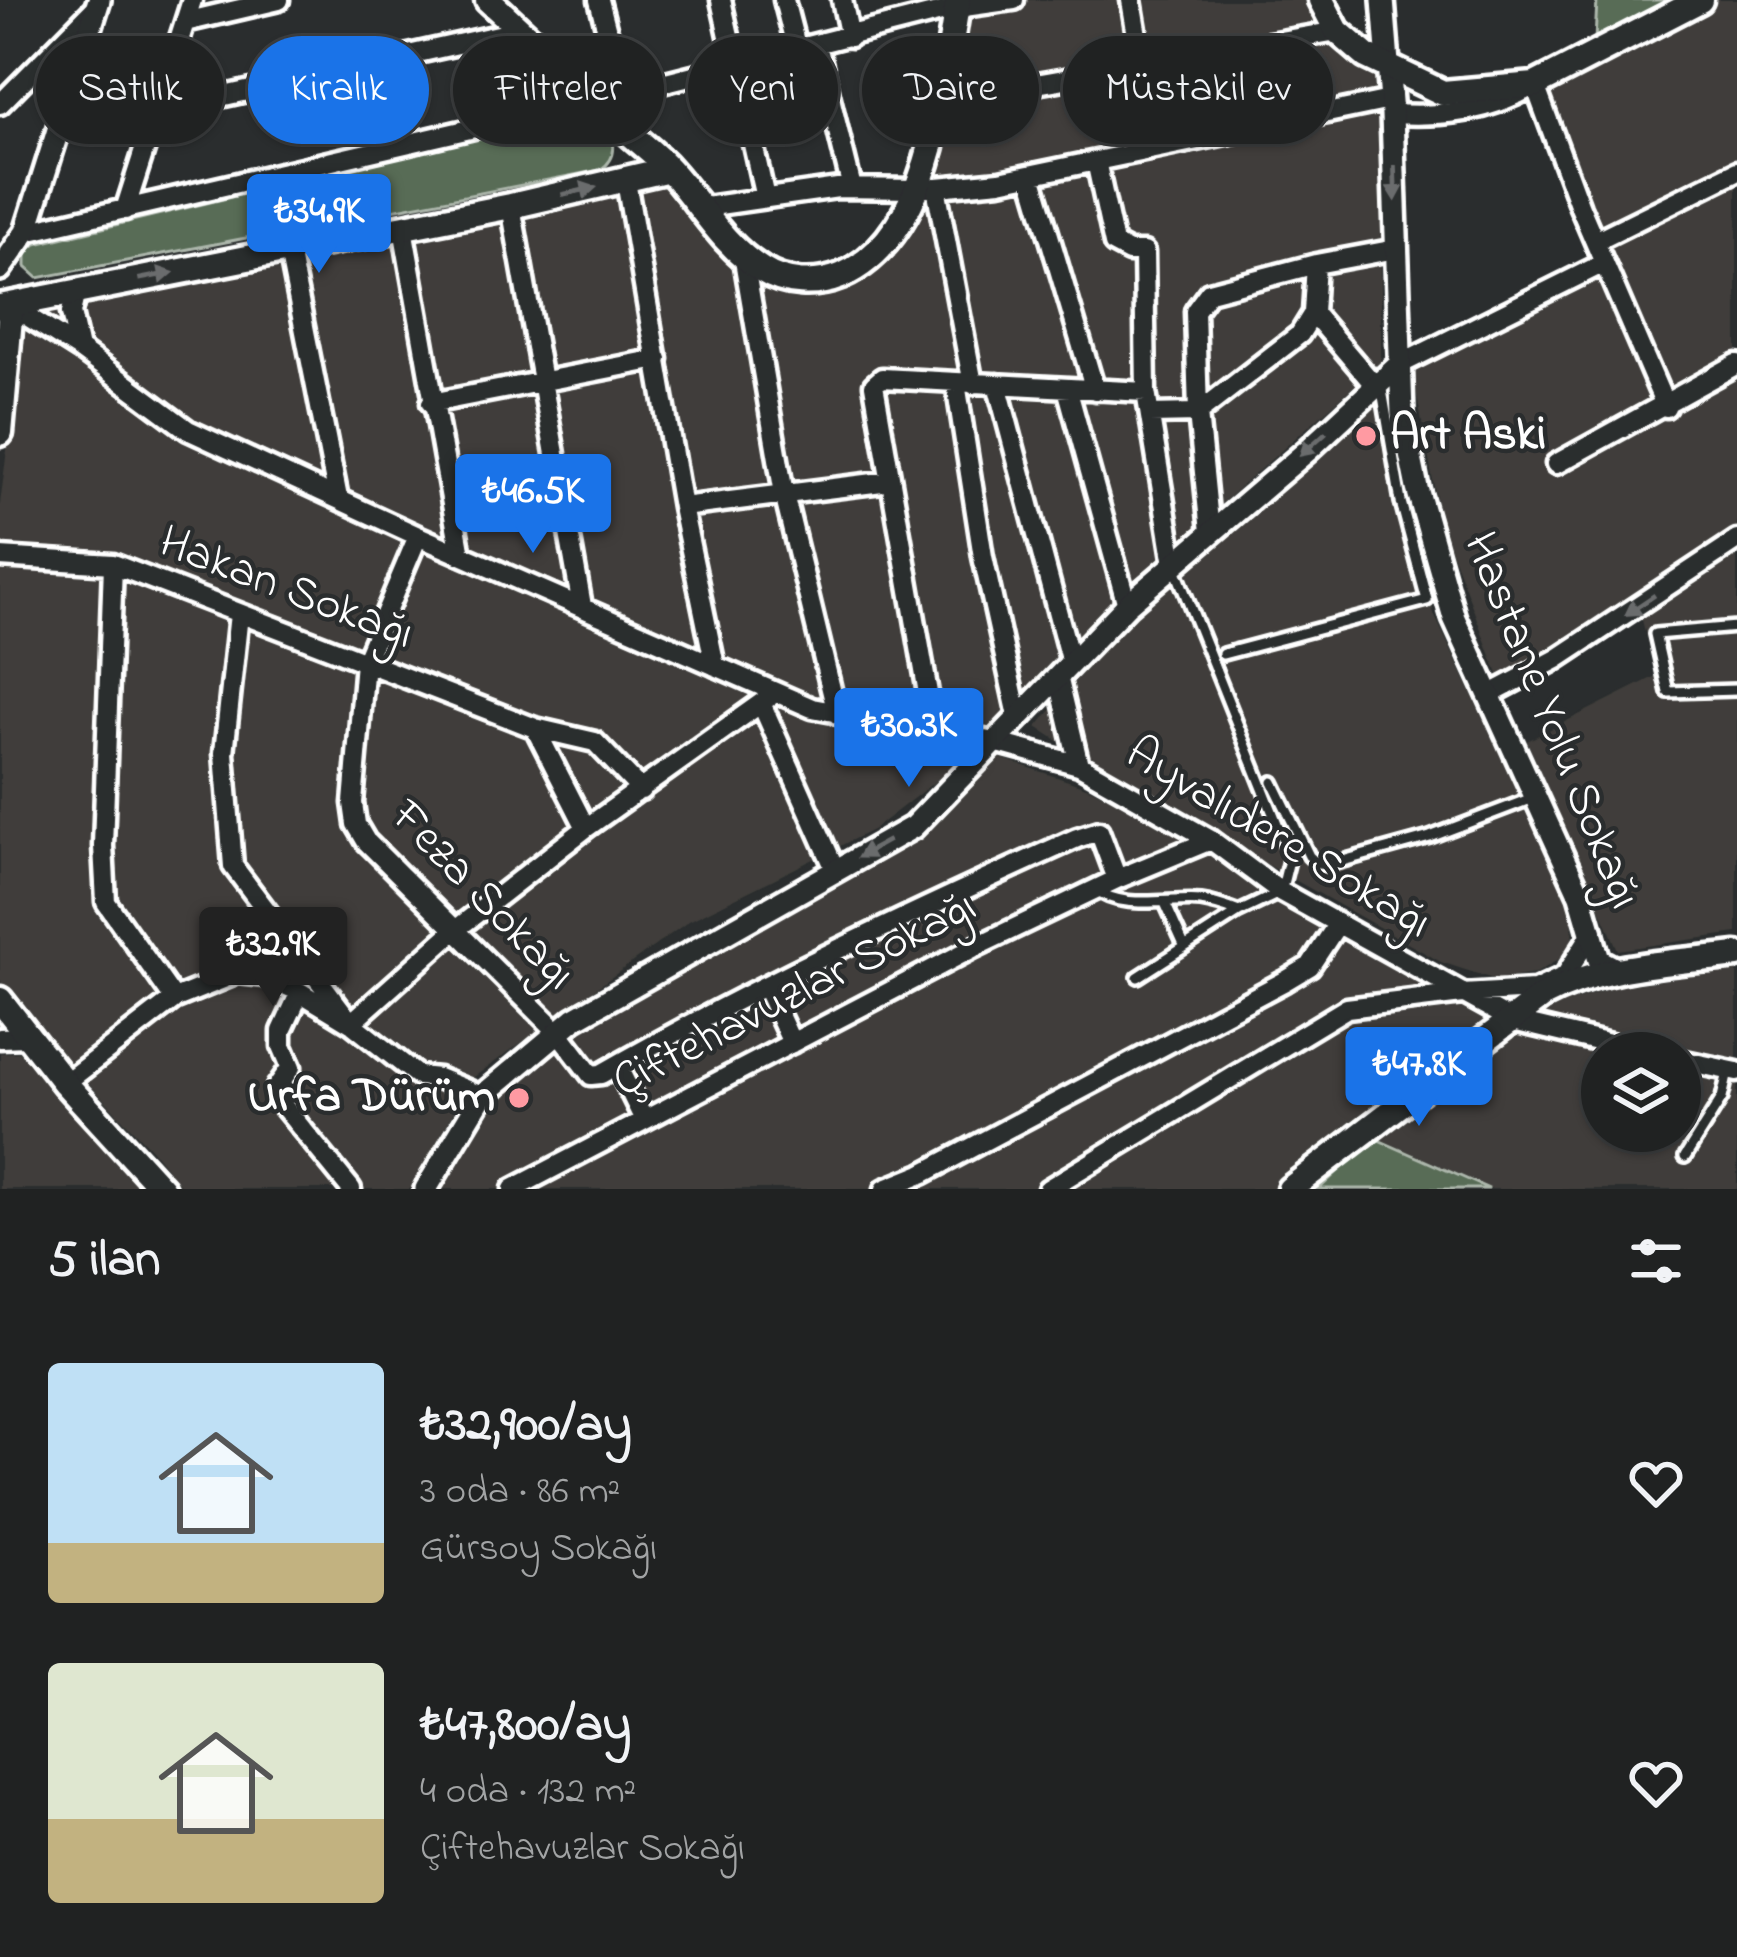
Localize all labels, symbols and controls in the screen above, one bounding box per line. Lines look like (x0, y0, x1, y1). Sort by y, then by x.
chip: Satılık (36, 36, 224, 144)
chip: Kiralık (248, 36, 429, 144)
chip: Filtreler (453, 36, 664, 144)
chip: Yeni (688, 36, 838, 144)
chip: Daire (862, 36, 1039, 144)
chip: Müstakil ev (1063, 36, 1333, 144)
one-way arrow (1386, 165, 1405, 203)
pin: ₺34.9K (221, 174, 417, 276)
one-way arrow (561, 181, 599, 200)
text: ₺34.9K (274, 184, 364, 241)
one-way arrow (138, 266, 175, 285)
place label: Art Aski (1390, 401, 1546, 471)
marker: Art Aski (1353, 423, 1379, 449)
one-way arrow (1299, 430, 1328, 458)
pin: ₺46.5K (435, 454, 631, 556)
text: ₺46.5K (482, 464, 584, 521)
street label: Hakan Sokağı (148, 508, 424, 671)
street label: Hastane Yolu Sokağı (1443, 522, 1658, 920)
one-way arrow (1623, 593, 1656, 616)
pin: ₺30.3K (811, 688, 1007, 790)
text: ₺30.3K (861, 698, 957, 755)
street label: Ayvalıdere Sokağı (1111, 720, 1444, 959)
street label: Feza Sokağı (371, 784, 591, 1008)
one-way arrow (856, 838, 891, 859)
street label: Çiftehavuzlar Sokağı (601, 873, 990, 1118)
pin: ₺32.9K (175, 907, 371, 1009)
text: ₺32.9K (226, 917, 320, 974)
pin: ₺47.8K (1321, 1027, 1517, 1129)
map controls (1581, 1032, 1701, 1152)
button: layers (1581, 1032, 1701, 1152)
text: ₺47.8K (1372, 1037, 1466, 1094)
place label: Urfa Dürüm (248, 1063, 495, 1133)
marker: Urfa Dürüm (506, 1085, 532, 1111)
text: 5 ilan (48, 1224, 160, 1299)
icon: filters (1623, 1228, 1689, 1294)
text: ₺32,900/ay (420, 1389, 632, 1464)
icon: home (144, 1411, 288, 1555)
icon: heart (1623, 1450, 1689, 1516)
text: 3 oda · 86 m² (420, 1464, 620, 1521)
text: Gürsoy Sokağı (420, 1521, 657, 1578)
text: ₺47,800/ay (420, 1689, 631, 1764)
icon: home (144, 1711, 288, 1855)
icon: heart (1623, 1750, 1689, 1816)
text: 4 oda · 132 m² (420, 1764, 636, 1821)
text: Çiftehavuzlar Sokağı (420, 1821, 745, 1878)

